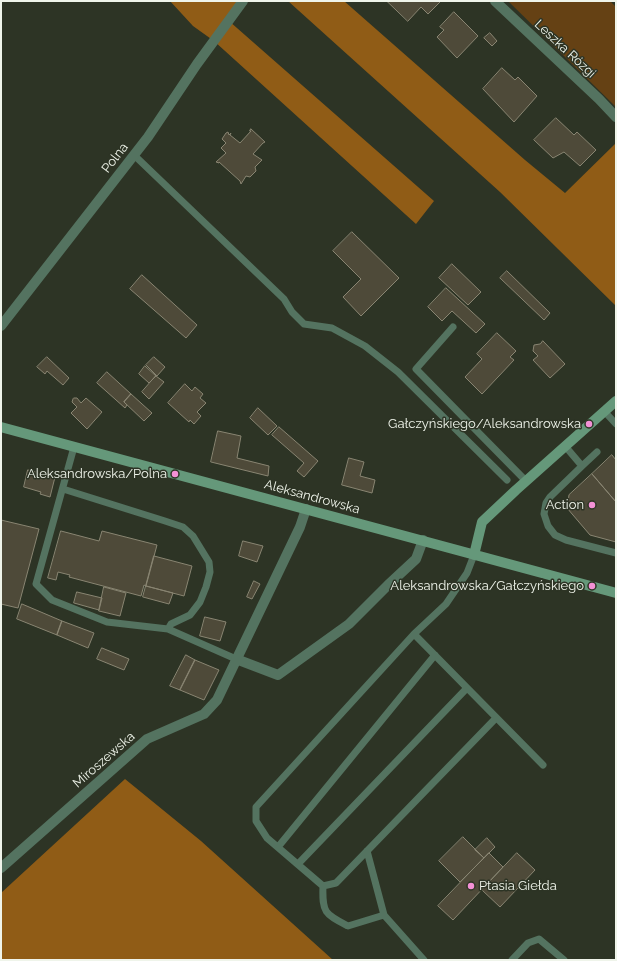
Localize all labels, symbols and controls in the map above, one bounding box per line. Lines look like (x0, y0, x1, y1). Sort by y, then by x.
street label: Leszka Rózgi (531, 17, 599, 81)
street label: Polna (98, 140, 132, 176)
place label: Gałczyńskiego/Aleksandrowska (388, 416, 581, 432)
marker: Gałczyńskiego/Aleksandrowska (584, 419, 594, 429)
place label: Aleksandrowska/Polna (27, 466, 167, 482)
marker: Aleksandrowska/Polna (170, 469, 180, 479)
street label: Aleksandrowska (262, 477, 362, 517)
place label: Action (546, 497, 584, 513)
marker: Action (587, 500, 597, 510)
place label: Aleksandrowska/Gałczyńskiego (390, 578, 584, 594)
marker: Aleksandrowska/Gałczyńskiego (587, 581, 597, 591)
street label: Miroszewska (70, 729, 138, 791)
place label: Ptasia Giełda (479, 878, 557, 894)
marker: Ptasia Giełda (466, 881, 476, 891)

